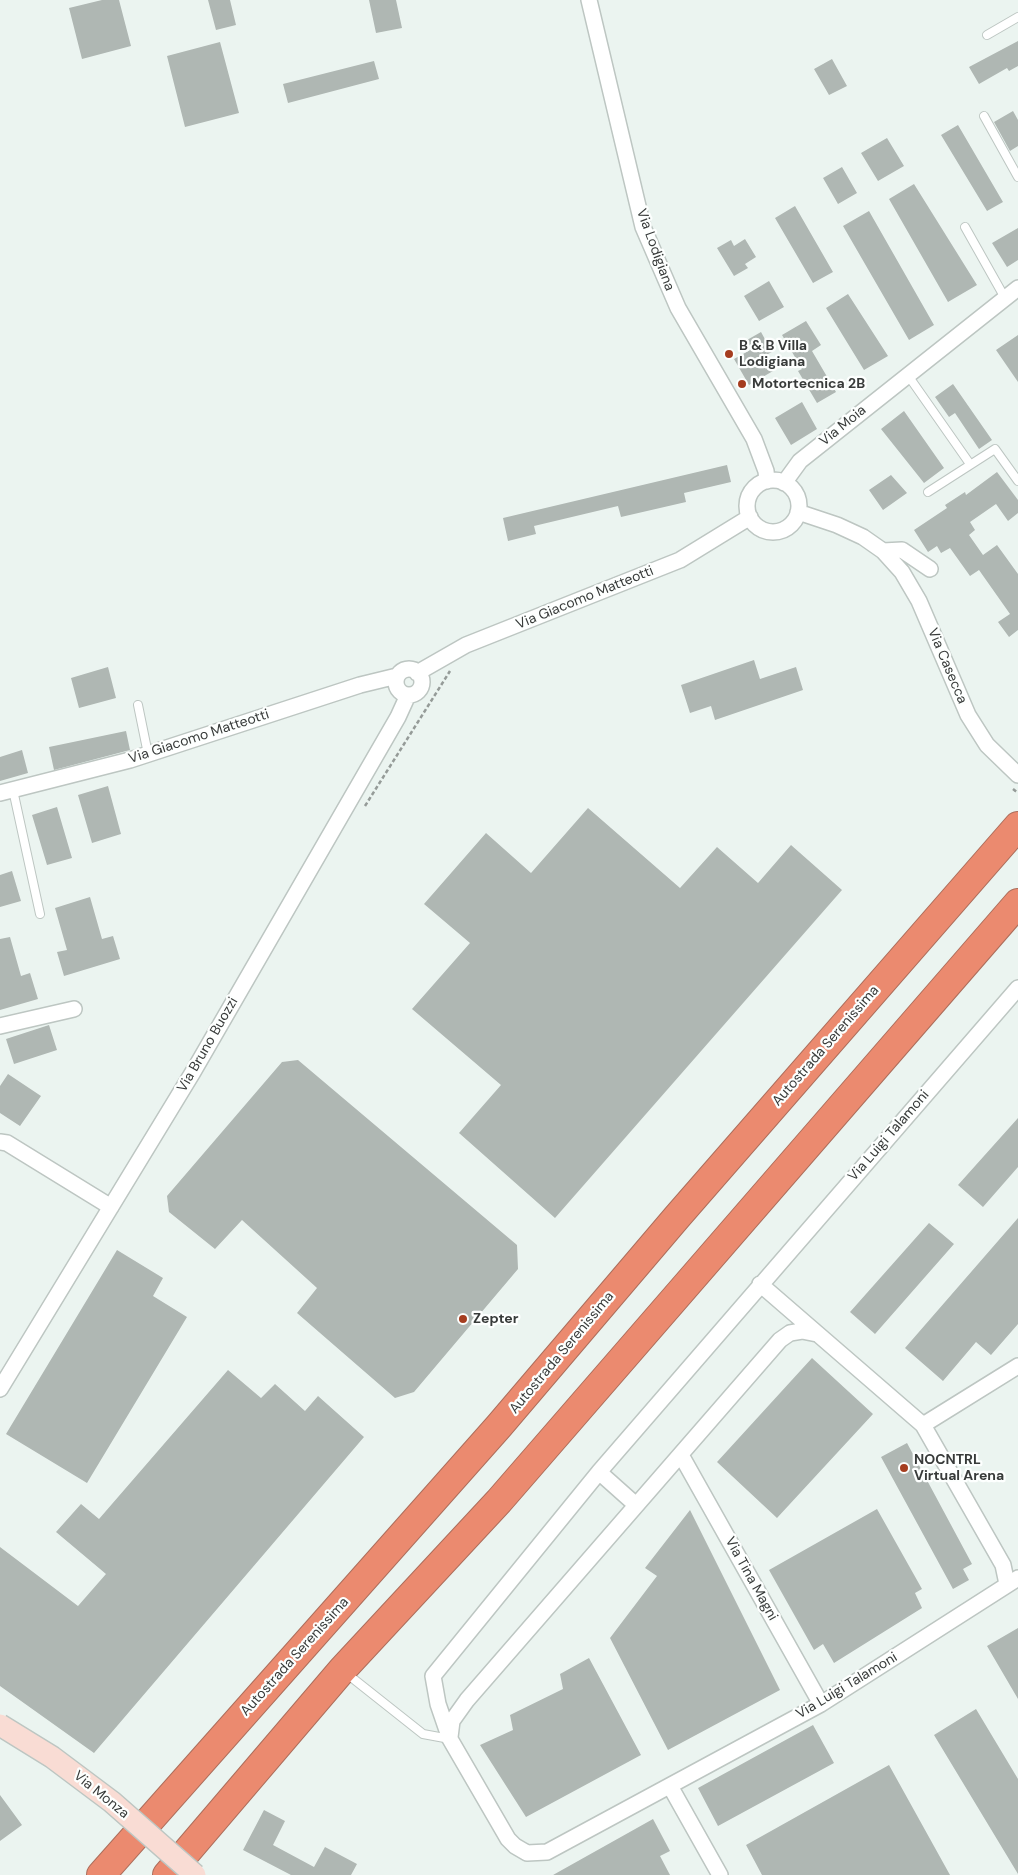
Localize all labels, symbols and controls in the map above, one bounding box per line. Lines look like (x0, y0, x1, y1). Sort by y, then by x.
street label: Via Lodigiana (632, 207, 678, 293)
place label: B & B Villa Lodigiana (739, 338, 807, 371)
marker: B & B Villa Lodigiana (723, 348, 735, 360)
place label: Motortecnica 2B (752, 376, 865, 392)
marker: Motortecnica 2B (736, 378, 748, 390)
street label: Via Moia (816, 402, 870, 450)
street label: Via Giacomo Matteotti (514, 563, 656, 633)
street label: Via Casecca (924, 626, 970, 706)
street label: Via Giacomo Matteotti (127, 706, 271, 768)
street label: Autostrada Serenissima (769, 982, 883, 1110)
street label: Via Bruno Buozzi (174, 995, 242, 1095)
street label: Via Luigi Talamoni (845, 1087, 933, 1185)
street label: Autostrada Serenissima (506, 1289, 618, 1417)
place label: Zepter (473, 1311, 518, 1327)
marker: Zepter (457, 1313, 469, 1325)
place label: NOCNTRL Virtual Arena (914, 1452, 1004, 1484)
marker: NOCNTRL Virtual Arena (898, 1462, 910, 1474)
street label: Via Tina Magni (721, 1534, 781, 1624)
street label: Autostrada Serenissima (237, 1594, 353, 1720)
street label: Via Luigi Talamoni (793, 1649, 901, 1723)
street label: Via Monza (70, 1768, 132, 1822)

